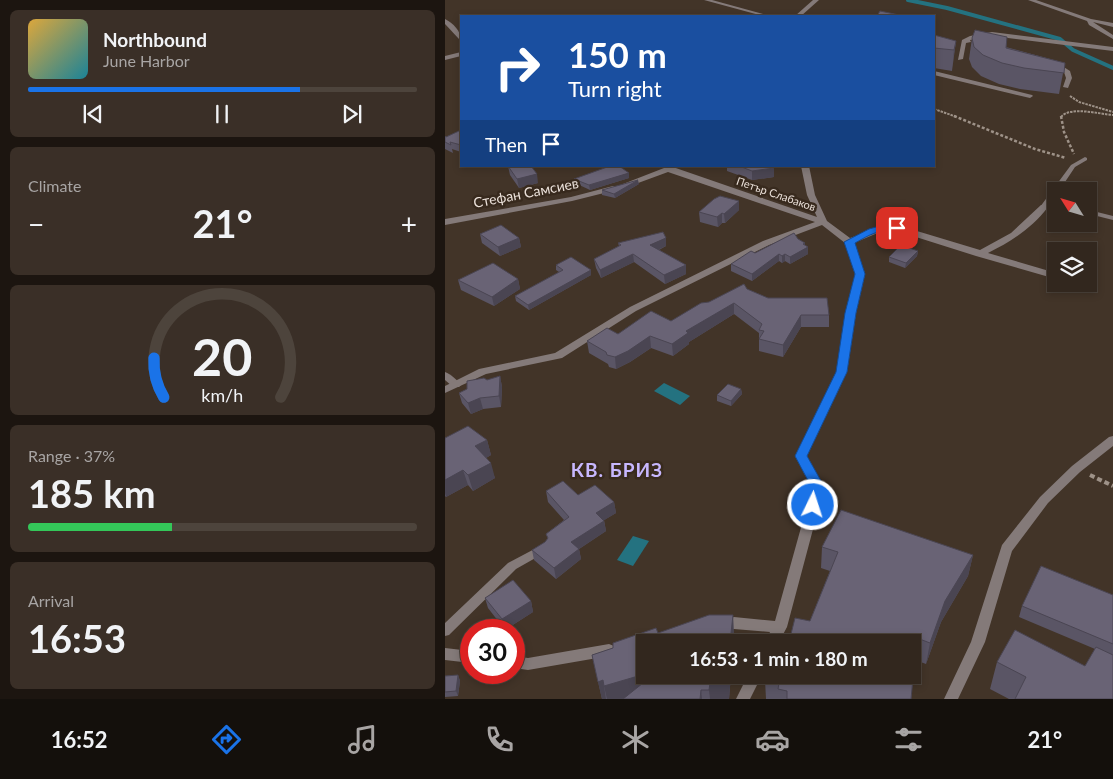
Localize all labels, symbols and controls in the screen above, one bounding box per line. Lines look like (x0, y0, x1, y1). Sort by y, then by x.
text: Northbound (103, 28, 207, 51)
text: 150 m (568, 33, 667, 75)
icon: right (485, 35, 550, 100)
text: June Harbor (103, 51, 190, 70)
text: Turn right (568, 75, 662, 102)
icon: previous (79, 100, 107, 128)
icon: pause (208, 100, 236, 128)
icon: next (338, 100, 366, 128)
icon: arrive (537, 130, 565, 158)
text: Then (485, 133, 527, 156)
street label: Стефан Самсиев (472, 174, 580, 211)
street label: Петър Слабаков (735, 174, 817, 213)
text: Climate (28, 176, 81, 195)
north arrow (1047, 182, 1097, 232)
map controls (1047, 182, 1097, 292)
text: 21° (193, 200, 252, 246)
text: − (28, 207, 44, 241)
text: + (401, 207, 417, 241)
pin (876, 207, 918, 249)
icon: arrive (883, 214, 911, 242)
button: layers (1047, 242, 1097, 292)
text: 20 (192, 325, 253, 387)
text: km/h (202, 384, 243, 406)
text: Range · 37% (28, 446, 115, 465)
district label: КВ. БРИЗ (571, 458, 663, 481)
text: 185 km (28, 470, 156, 516)
position arrow (786, 478, 838, 530)
text: Arrival (28, 591, 74, 610)
text: 16:53 (28, 615, 126, 661)
speed limit sign: 30 (460, 619, 525, 684)
text: 16:53 · 1 min · 180 m (689, 647, 868, 670)
icon: directions (209, 722, 244, 757)
icon: music (345, 722, 380, 757)
icon: phone (482, 722, 517, 757)
icon: climate (618, 722, 653, 757)
icon: car (755, 722, 790, 757)
icon: filters (891, 722, 926, 757)
text: 16:52 (51, 726, 107, 753)
text: 21° (1028, 726, 1062, 753)

